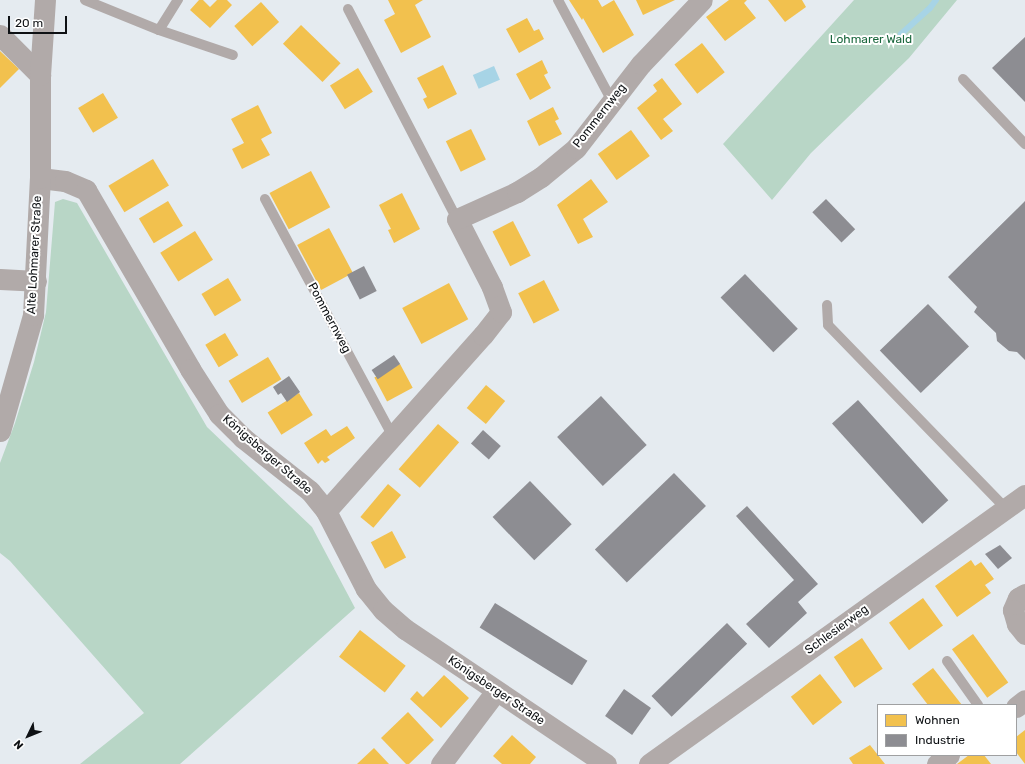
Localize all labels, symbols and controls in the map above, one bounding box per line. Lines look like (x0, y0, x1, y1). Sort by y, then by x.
scale bar (10, 8, 69, 34)
text: 20 m (15, 16, 43, 30)
park label: Lohmarer Wald (830, 33, 912, 47)
street label: Pommernweg (570, 81, 630, 151)
street label: Alte Lohmarer Straße (25, 195, 45, 315)
street label: Pommernweg (304, 280, 354, 356)
street label: Königsberger Straße (219, 412, 315, 498)
street label: Schlesierweg (803, 602, 871, 658)
street label: Königsberger Straße (445, 653, 547, 729)
legend (877, 704, 1017, 756)
text: Wohnen (915, 713, 960, 727)
north arrow (8, 716, 48, 756)
text: Industrie (915, 733, 965, 747)
text: N (11, 737, 26, 752)

